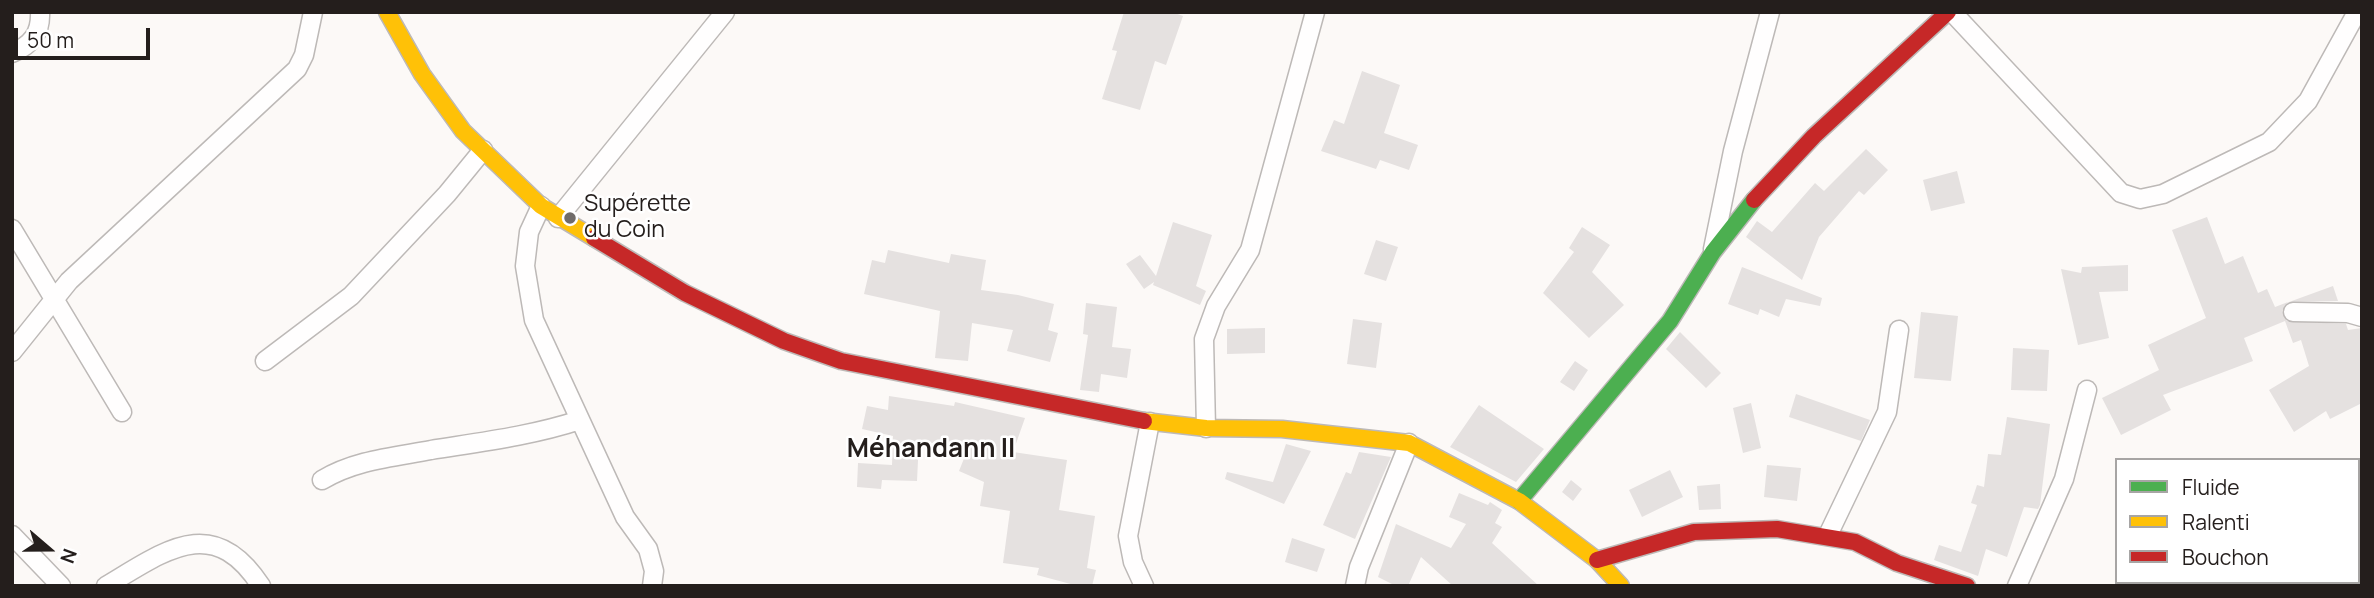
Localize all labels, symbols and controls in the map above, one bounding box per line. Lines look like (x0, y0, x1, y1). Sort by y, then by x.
scale bar (18, 14, 154, 58)
text: 50 m (27, 26, 74, 54)
place label: Supérette du Coin (584, 191, 691, 245)
marker: Supérette du Coin (562, 210, 578, 226)
district label: Méhandann II (847, 434, 1015, 466)
legend (2115, 458, 2360, 584)
text: Fluide (2182, 473, 2240, 501)
text: Ralenti (2182, 508, 2250, 536)
north arrow (14, 514, 84, 584)
text: Bouchon (2182, 543, 2269, 571)
text: N (54, 545, 83, 567)

